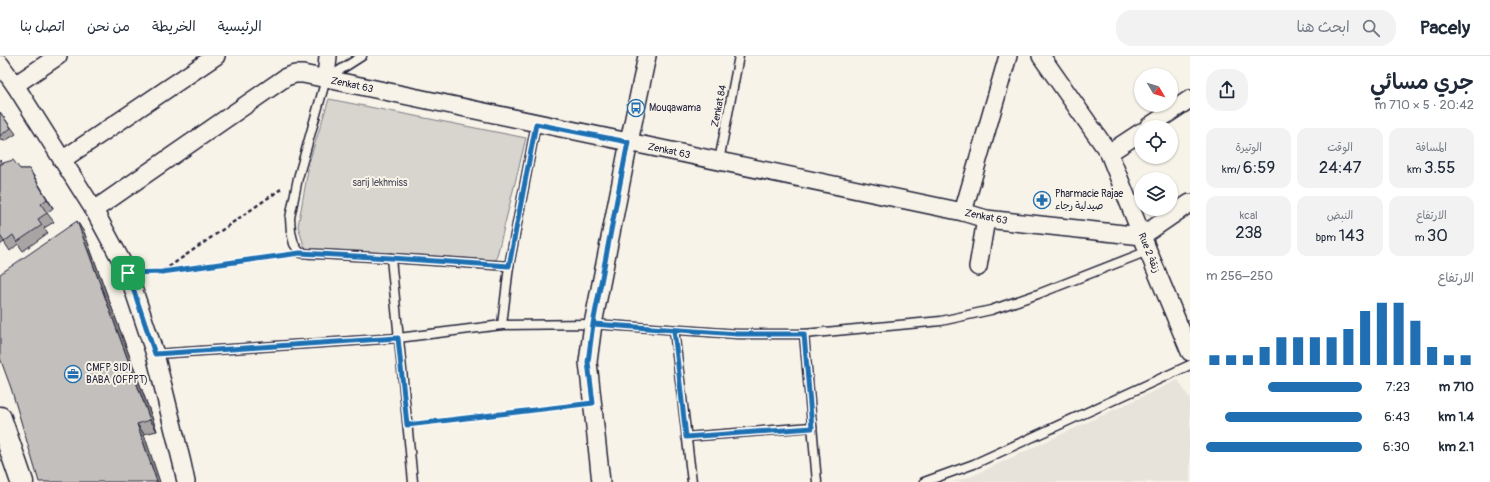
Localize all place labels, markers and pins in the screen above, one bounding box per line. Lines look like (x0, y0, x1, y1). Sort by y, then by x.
bus stop icon: Mouqawama (626, 98, 646, 118)
place label: Mouqawama (649, 102, 701, 114)
place label: Pharmacie Rajae صيدلية رجاء (1055, 188, 1123, 212)
pharmacy icon: Pharmacie Rajae صيدلية رجاء (1032, 190, 1052, 210)
pin (111, 256, 145, 290)
place label: CMFP SIDI BABA (OFPPT) (86, 362, 148, 386)
office icon: CMFP SIDI BABA (OFPPT) (63, 364, 83, 384)

